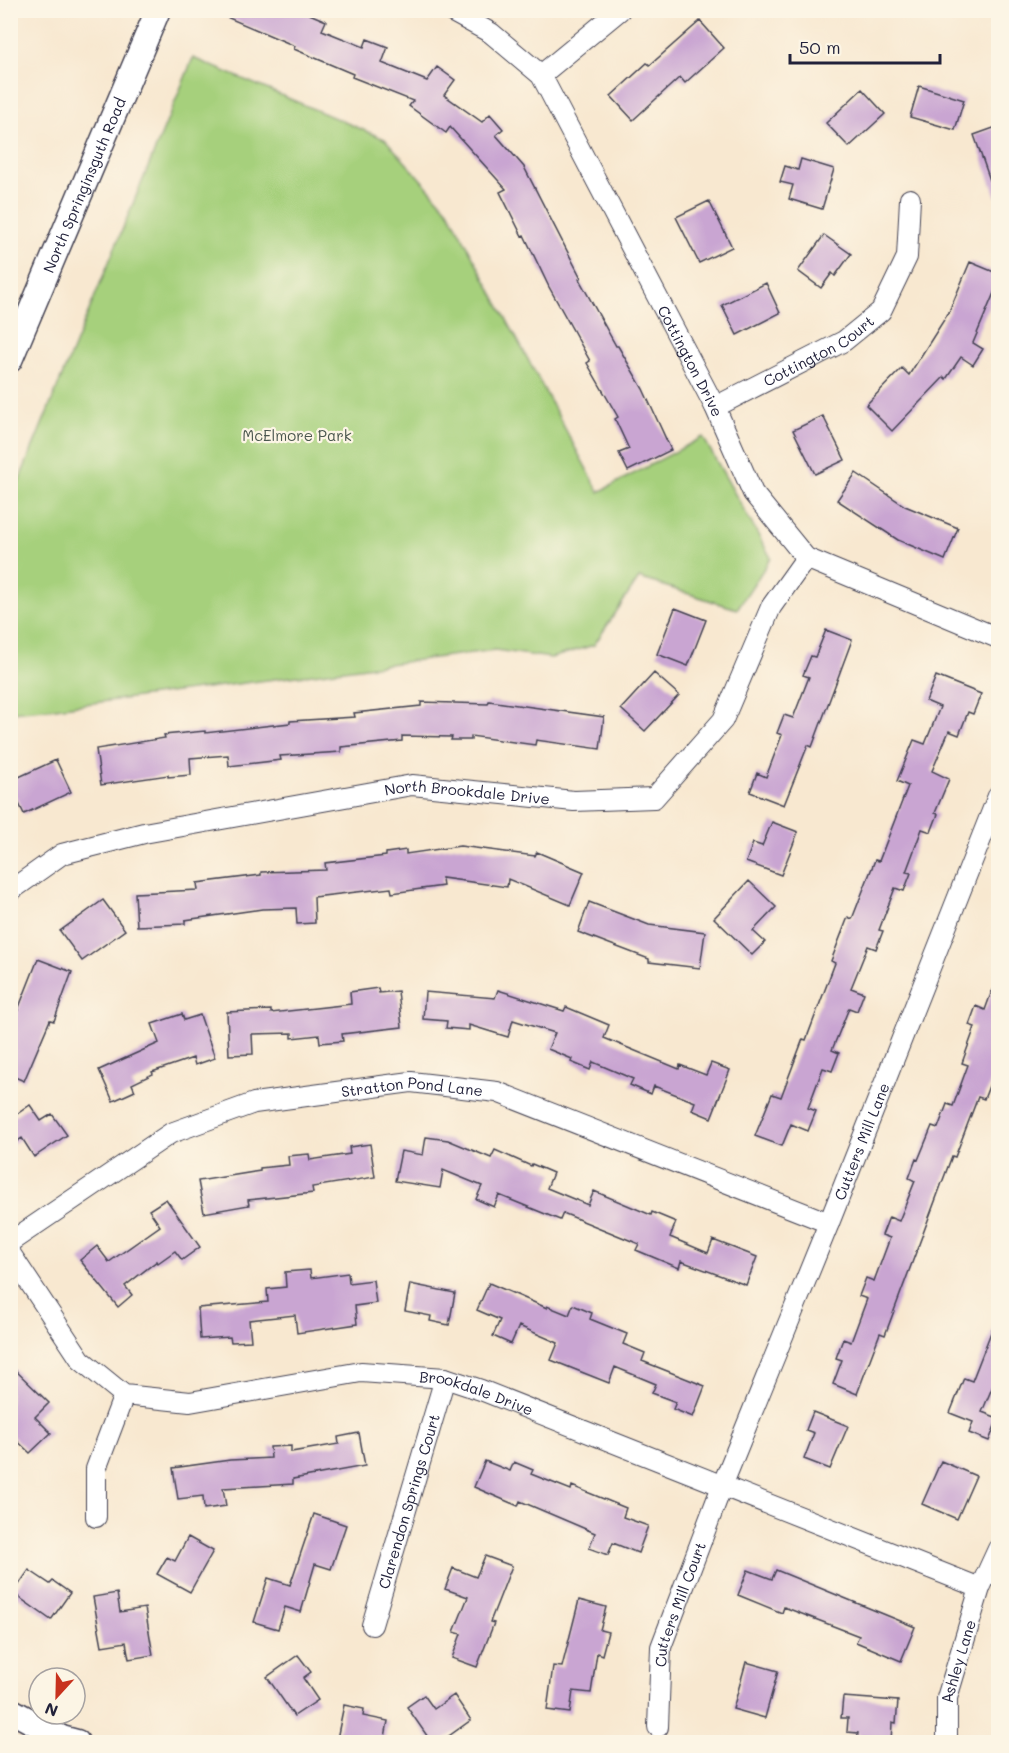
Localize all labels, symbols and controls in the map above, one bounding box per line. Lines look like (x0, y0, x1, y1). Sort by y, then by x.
scale bar (790, 27, 940, 65)
text: 50 m (799, 35, 841, 59)
street label: North Springinsguth Road (38, 94, 130, 276)
street label: Cottington Drive (654, 302, 728, 420)
street label: Cottington Court (760, 311, 878, 391)
park label: McElmore Park (242, 425, 352, 445)
street label: North Brookdale Drive (383, 775, 551, 809)
street label: Stratton Pond Lane (340, 1072, 484, 1101)
street label: Cutters Mill Lane (829, 1080, 894, 1203)
street label: Brookdale Drive (419, 1366, 536, 1420)
street label: Clarendon Springs Court (373, 1411, 444, 1591)
street label: Cutters Mill Court (650, 1539, 710, 1667)
street label: Ashley Lane (937, 1617, 980, 1703)
north arrow (27, 1666, 87, 1726)
text: N (42, 1698, 61, 1722)

